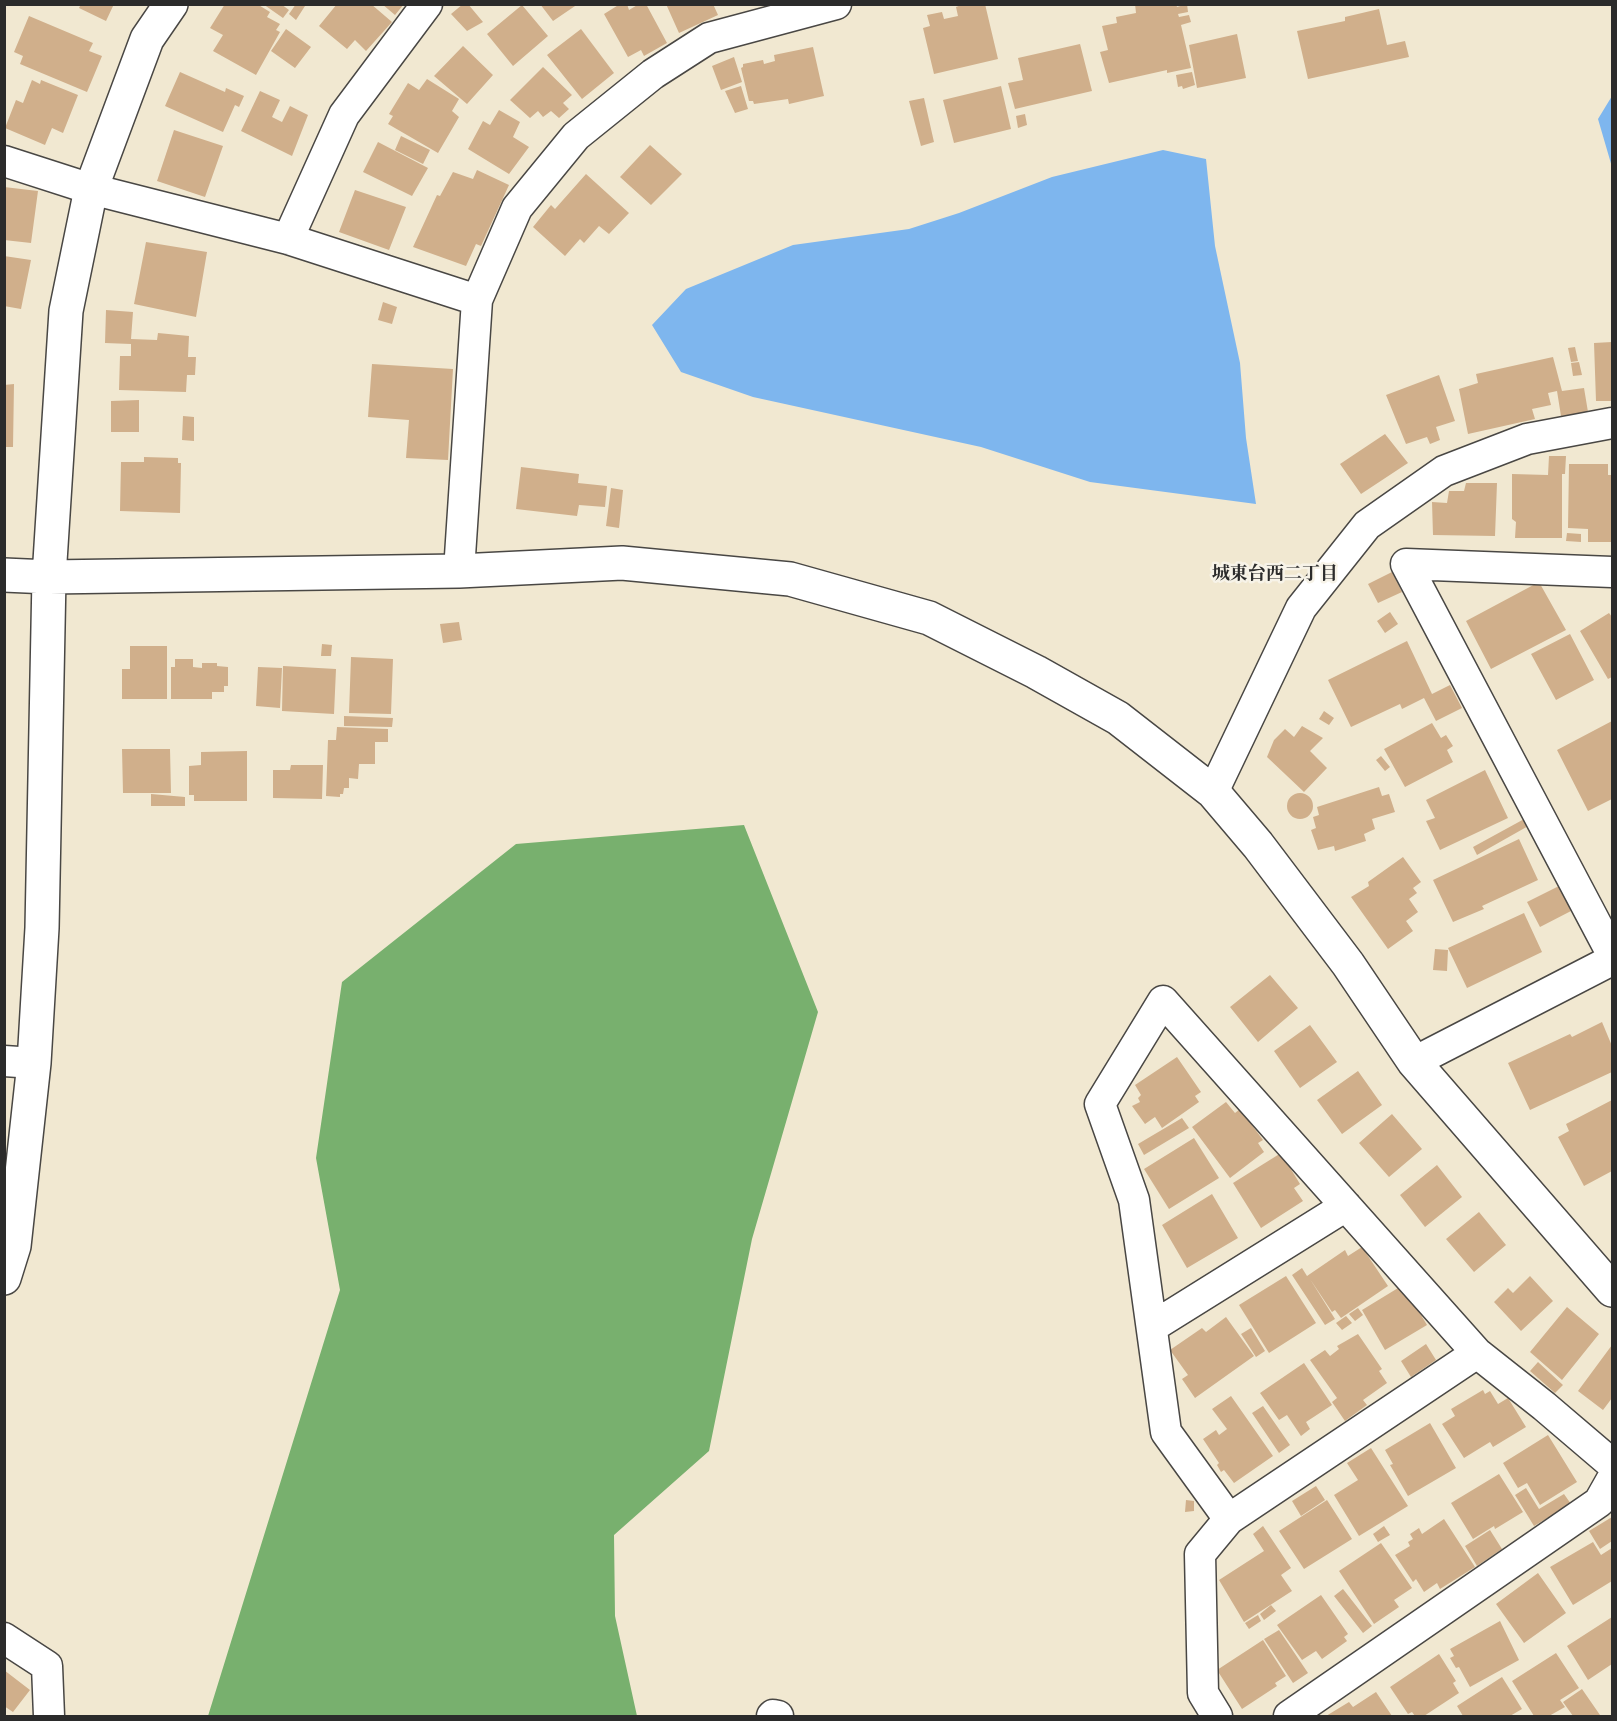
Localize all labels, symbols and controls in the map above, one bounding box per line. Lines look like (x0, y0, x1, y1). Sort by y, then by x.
district label: 城東台西二丁目 (1212, 563, 1338, 585)

